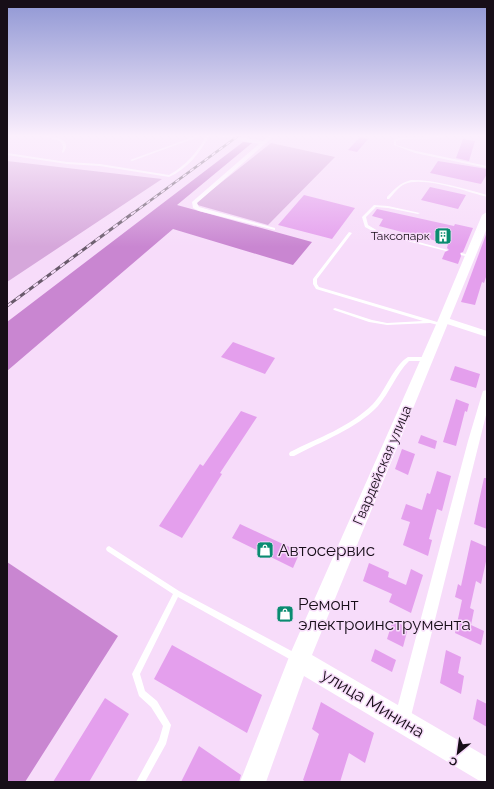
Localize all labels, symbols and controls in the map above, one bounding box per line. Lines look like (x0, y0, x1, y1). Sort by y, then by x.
building icon: Таксопарк (433, 226, 453, 246)
place label: Таксопарк (371, 229, 430, 243)
street label: Гвардейская улица (350, 403, 414, 527)
shop icon: Автосервис (255, 540, 275, 560)
place label: Автосервис (278, 540, 375, 560)
place label: Ремонт электроинструмента (298, 594, 471, 634)
shop icon: Ремонт электроинструмента (275, 604, 295, 624)
street label: улица Минина (318, 664, 428, 742)
north arrow (438, 733, 478, 773)
text: С (447, 754, 460, 769)

